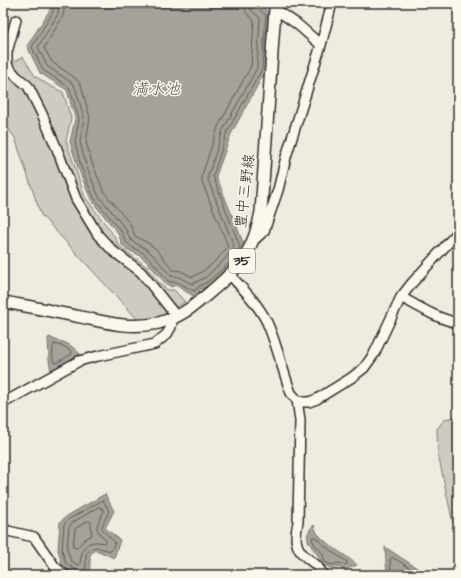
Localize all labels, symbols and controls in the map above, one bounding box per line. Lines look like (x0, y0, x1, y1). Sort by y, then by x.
water label: 満水池 (132, 78, 181, 100)
street label: 豊中三野線 (230, 152, 260, 230)
road number: 35 (229, 249, 255, 273)

